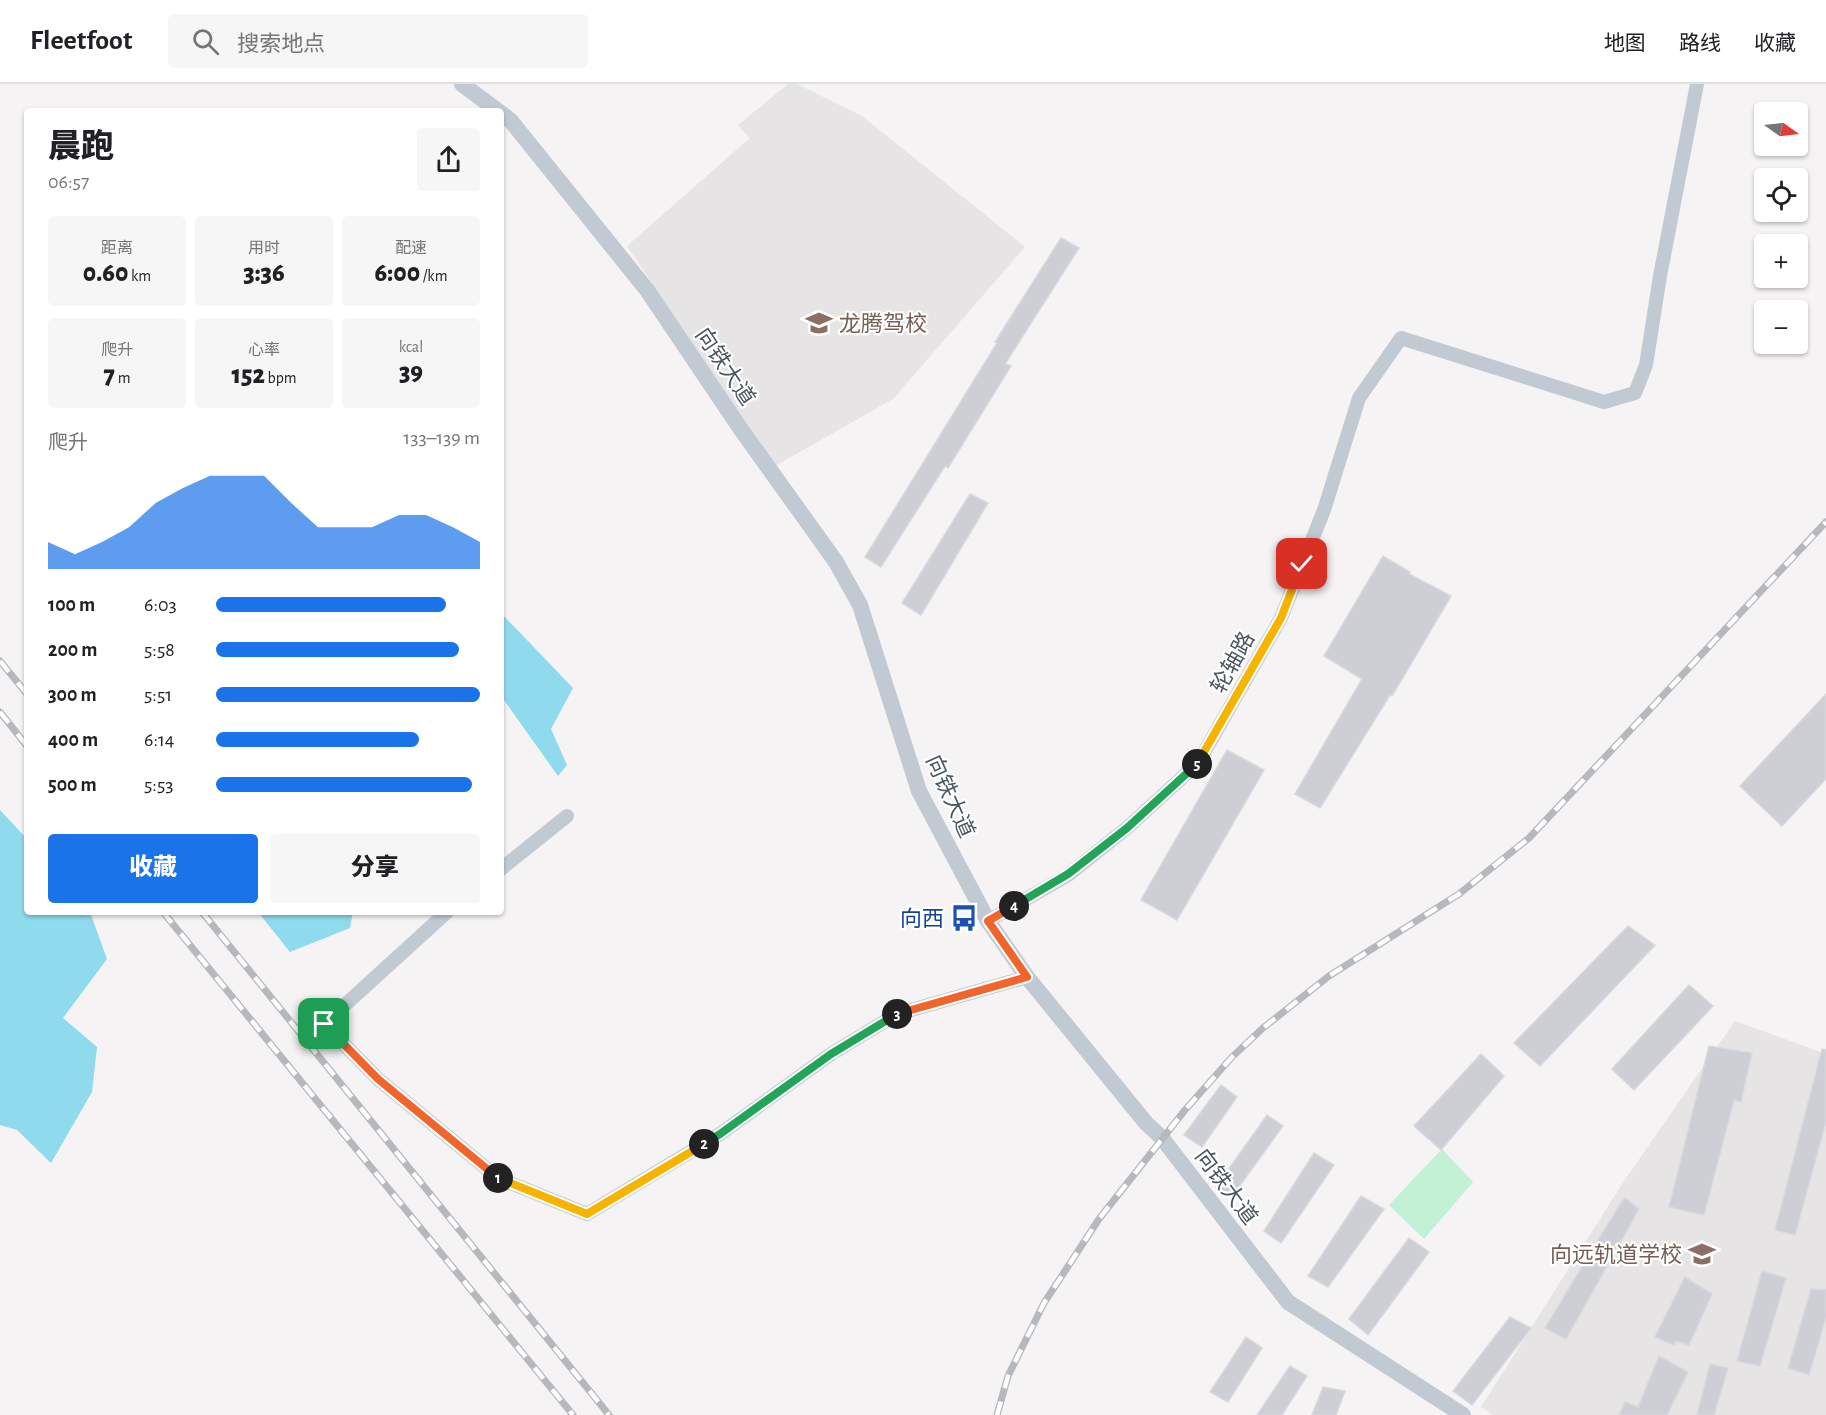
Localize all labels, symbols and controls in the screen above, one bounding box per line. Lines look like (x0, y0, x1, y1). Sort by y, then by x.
search box (168, 14, 588, 68)
icon: search (189, 25, 222, 58)
text: Fleetfoot (30, 27, 132, 55)
text: 搜索地点 (237, 33, 325, 55)
text: 地图 (1604, 33, 1646, 54)
text: 路线 (1679, 33, 1721, 54)
text: 收藏 (1754, 33, 1796, 54)
north arrow (1754, 102, 1808, 156)
map controls (1754, 102, 1808, 354)
button: share (417, 128, 480, 191)
text: 晨跑 (48, 131, 114, 164)
button: locate (1754, 168, 1808, 222)
text: 06:57 (48, 172, 89, 192)
button: + (1754, 234, 1808, 288)
text: 距离 (101, 240, 133, 256)
text: 用时 (248, 240, 280, 256)
text: 配速 (395, 240, 427, 256)
text: 0.60 (83, 260, 128, 286)
text: 3:36 (243, 260, 285, 286)
text: 6:00 (375, 260, 420, 286)
text: km (128, 268, 151, 284)
text: /km (420, 268, 447, 284)
button: − (1754, 300, 1808, 354)
school or university icon: 龙腾驾校 (804, 308, 834, 338)
place label: 龙腾驾校 (839, 312, 927, 335)
street label: 向铁大道 (691, 323, 760, 409)
text: kcal (399, 339, 423, 355)
text: 爬升 (101, 342, 133, 358)
text: 心率 (248, 342, 280, 358)
text: 39 (399, 359, 423, 385)
text: 7 (104, 362, 115, 388)
text: 152 (231, 362, 265, 388)
text: m (115, 370, 130, 386)
text: bpm (265, 370, 297, 386)
text: 133–139 m (403, 428, 480, 448)
text: 爬升 (48, 433, 88, 453)
pin (1276, 538, 1327, 589)
icon: check (1285, 547, 1318, 580)
text: 100 m (48, 595, 95, 615)
text: 6:03 (144, 595, 177, 615)
street label: 轮轴路 (1206, 628, 1258, 697)
text: 200 m (48, 640, 97, 660)
text: 5:58 (144, 640, 175, 660)
text: 300 m (48, 685, 97, 705)
text: 5:51 (144, 685, 172, 705)
text: 400 m (48, 730, 98, 750)
text: 6:14 (144, 730, 174, 750)
pin: 5 (1182, 749, 1212, 779)
street label: 向铁大道 (922, 751, 979, 841)
text: 5 (1194, 756, 1200, 772)
text: 500 m (48, 775, 97, 795)
text: 5:53 (144, 775, 174, 795)
button: 收藏 (48, 834, 258, 903)
button: 分享 (270, 834, 480, 903)
pin: 4 (999, 891, 1029, 921)
text: 4 (1010, 898, 1018, 914)
bus stop icon: 向西 (949, 903, 979, 933)
place label: 向西 (900, 907, 944, 930)
pin (298, 998, 349, 1049)
pin: 3 (882, 999, 912, 1029)
text: 3 (894, 1006, 900, 1022)
icon: arrive (307, 1007, 340, 1040)
pin: 2 (689, 1129, 719, 1159)
text: 2 (700, 1136, 708, 1152)
street label: 向铁大道 (1191, 1144, 1262, 1228)
pin: 1 (483, 1163, 513, 1193)
text: 1 (495, 1170, 501, 1186)
school or university icon: 向远轨道学校 (1687, 1239, 1717, 1269)
place label: 向远轨道学校 (1550, 1243, 1682, 1266)

